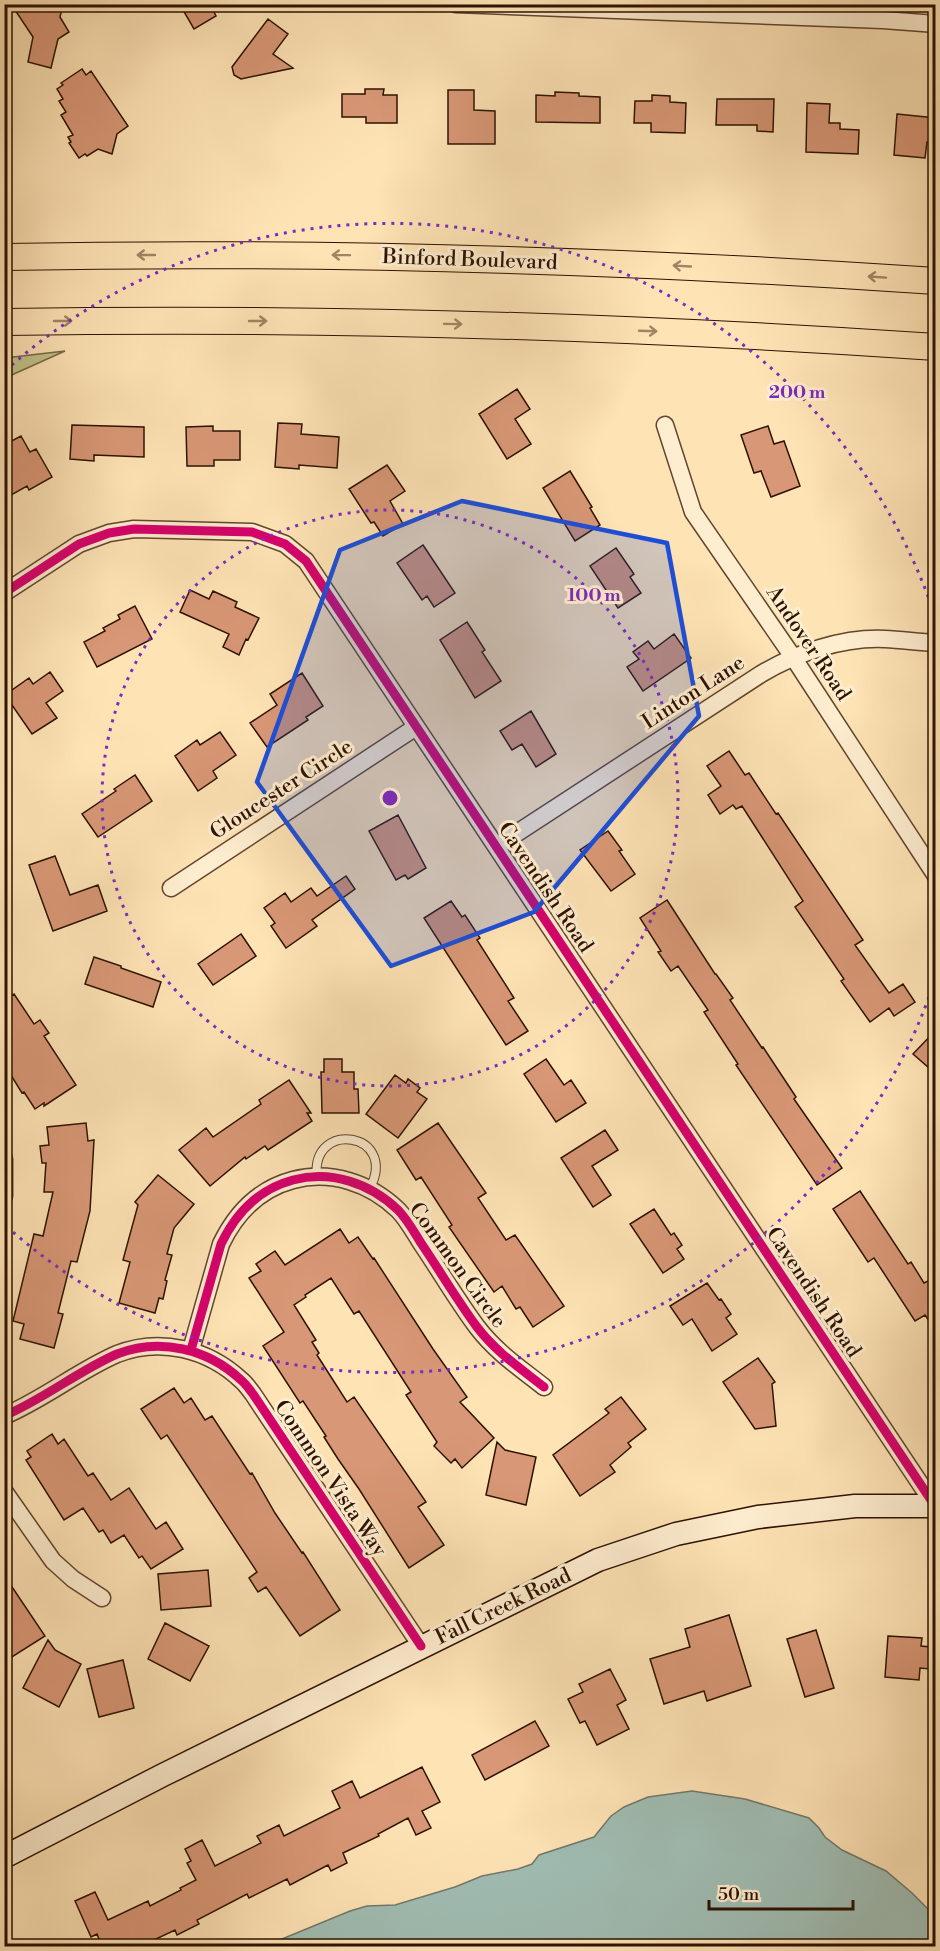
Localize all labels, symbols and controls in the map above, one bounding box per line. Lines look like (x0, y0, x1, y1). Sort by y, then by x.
street label: Binford Boulevard (381, 244, 558, 276)
one-way arrow (136, 249, 156, 261)
one-way arrow (331, 250, 351, 261)
one-way arrow (673, 260, 693, 271)
one-way arrow (868, 271, 888, 282)
one-way arrow (52, 315, 72, 327)
one-way arrow (247, 315, 267, 327)
one-way arrow (442, 318, 462, 329)
one-way arrow (637, 325, 657, 337)
text: 200 m (769, 381, 826, 404)
street label: Andover Road (760, 580, 856, 706)
text: 100 m (567, 584, 621, 607)
street label: Linton Lane (637, 650, 750, 736)
street label: Gloucester Circle (205, 734, 358, 846)
centre of rings (380, 788, 400, 808)
street label: Cavendish Road (492, 817, 598, 958)
street label: Common Circle (403, 1198, 512, 1334)
street label: Cavendish Road (760, 1222, 866, 1363)
street label: Common Vista Way (268, 1395, 393, 1562)
street label: Fall Creek Road (431, 1563, 576, 1651)
scale bar (709, 1873, 853, 1911)
text: 50 m (718, 1883, 760, 1906)

